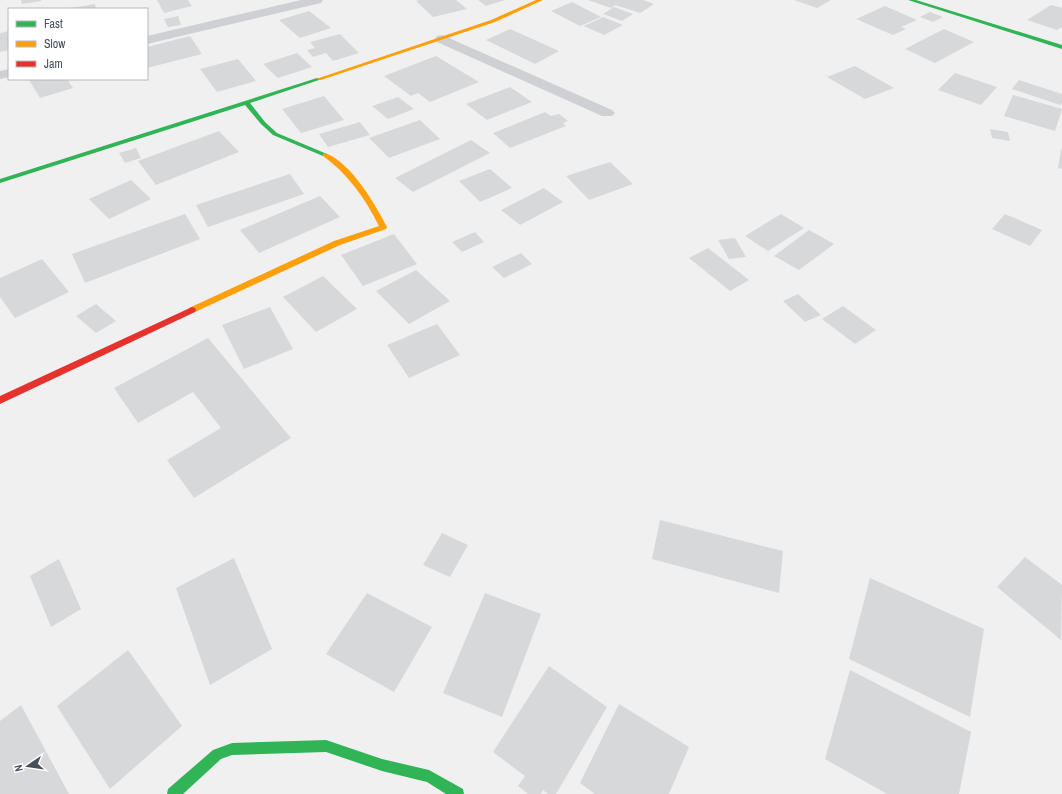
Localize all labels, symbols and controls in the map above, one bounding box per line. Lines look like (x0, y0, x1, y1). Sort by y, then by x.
legend (8, 8, 148, 80)
text: Fast (44, 16, 63, 32)
text: Slow (44, 36, 66, 52)
text: Jam (44, 56, 63, 72)
north arrow (8, 746, 48, 786)
text: N (11, 764, 26, 773)

